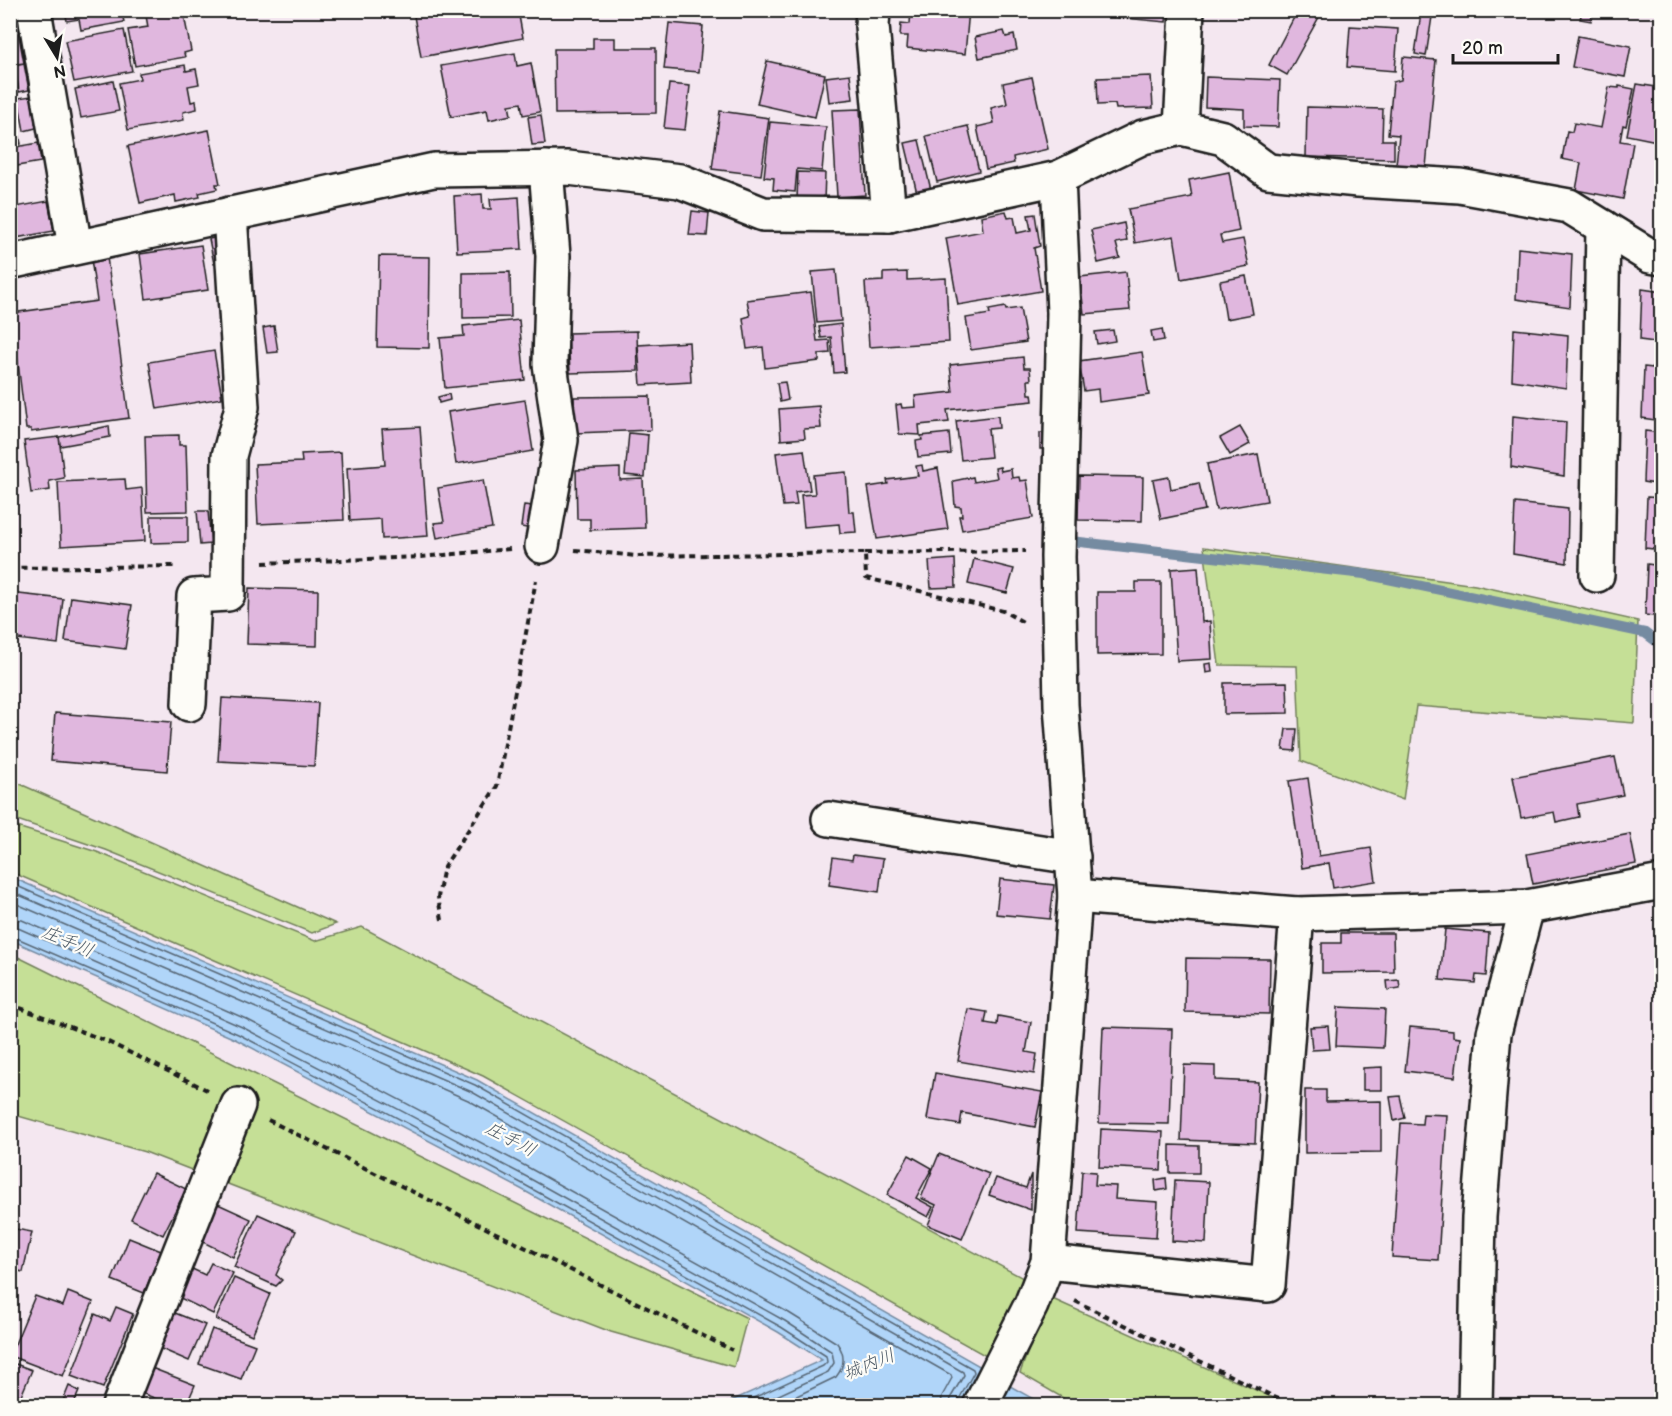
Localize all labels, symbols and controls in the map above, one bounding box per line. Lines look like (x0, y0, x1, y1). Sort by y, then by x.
north arrow (27, 27, 87, 87)
scale bar (1453, 27, 1558, 65)
text: 20 m (1462, 38, 1503, 59)
text: N (52, 60, 67, 81)
water label: 庄手川 (39, 921, 97, 962)
water label: 庄手川 (482, 1117, 540, 1161)
water label: 城内川 (840, 1345, 898, 1384)

